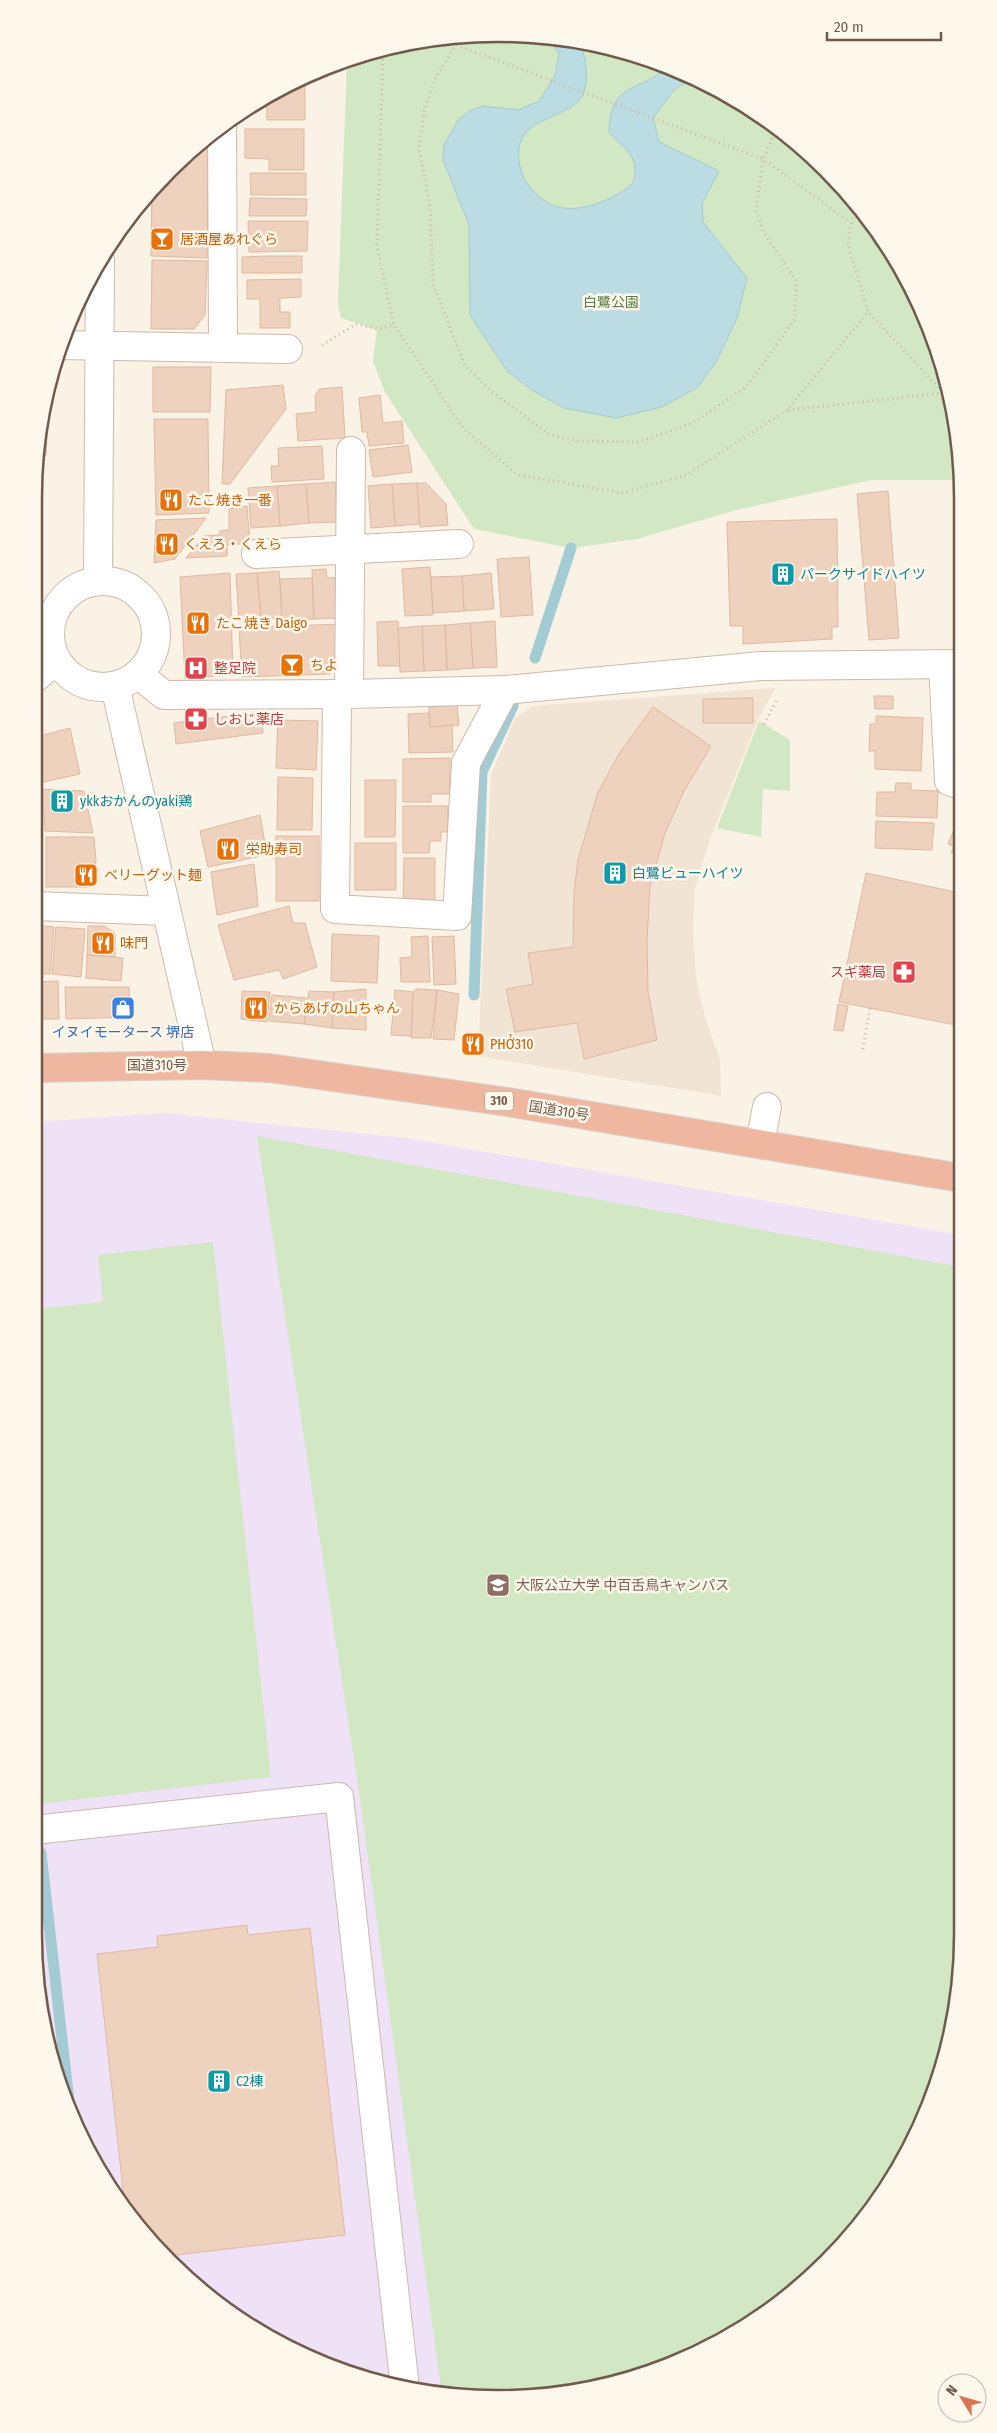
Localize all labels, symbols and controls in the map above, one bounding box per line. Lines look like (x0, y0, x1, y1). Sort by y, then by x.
scale bar (827, 10, 941, 42)
text: 20 m (834, 18, 864, 36)
bar icon: 居酒屋あれぐら (149, 226, 175, 252)
place label: 居酒屋あれぐら (180, 231, 278, 248)
park label: 白鷺公園 (583, 294, 639, 311)
restaurant icon: たこ焼き一番 (158, 487, 184, 513)
place label: たこ焼き一番 (188, 492, 272, 509)
restaurant icon: くえろ・くえら (154, 531, 180, 557)
place label: くえろ・くえら (184, 536, 282, 553)
building icon: パークサイドハイツ (770, 561, 796, 587)
place label: パークサイドハイツ (800, 566, 926, 583)
restaurant icon: たこ焼き Daigo (185, 610, 211, 636)
place label: たこ焼き Daigo (216, 615, 307, 632)
bar icon: ちよ (279, 652, 305, 678)
hospital icon: 整足院 (183, 655, 209, 681)
place label: ちよ (310, 657, 338, 674)
place label: 整足院 (214, 660, 256, 677)
pharmacy icon: しおじ薬店 (183, 706, 209, 732)
place label: しおじ薬店 (214, 711, 284, 728)
building icon: ykkおかんのyaki鶏 (49, 788, 75, 814)
place label: ykkおかんのyaki鶏 (80, 793, 192, 810)
restaurant icon: 栄助寿司 (215, 836, 241, 862)
place label: 栄助寿司 (246, 841, 302, 858)
building icon: 白鷺ビューハイツ (602, 860, 628, 886)
restaurant icon: ベリーグット麺 (73, 862, 99, 888)
place label: 白鷺ビューハイツ (632, 865, 743, 882)
place label: ベリーグット麺 (104, 867, 202, 884)
restaurant icon: 味門 (90, 930, 116, 956)
place label: 味門 (120, 935, 148, 952)
pharmacy icon: スギ薬局 (891, 959, 917, 985)
place label: スギ薬局 (830, 964, 886, 981)
shop icon: イヌイモータース 堺店 (110, 995, 136, 1021)
restaurant icon: からあげの山ちゃん (243, 995, 269, 1021)
place label: からあげの山ちゃん (274, 1000, 400, 1017)
place label: イヌイモータース 堺店 (52, 1024, 194, 1041)
restaurant icon: PHỞ310 (460, 1031, 486, 1057)
place label: PHỞ310 (490, 1034, 534, 1053)
street label: 国道310号 (127, 1057, 187, 1074)
road number: 310 (485, 1092, 513, 1110)
street label: 国道310号 (528, 1098, 590, 1124)
school or university icon: 大阪公立大学 中百舌鳥キャンパス (485, 1572, 511, 1598)
place label: 大阪公立大学 中百舌鳥キャンパス (516, 1577, 729, 1594)
building icon: C2棟 (206, 2068, 232, 2094)
place label: C2棟 (236, 2073, 263, 2090)
north arrow (937, 2373, 987, 2423)
text: N (943, 2382, 961, 2399)

